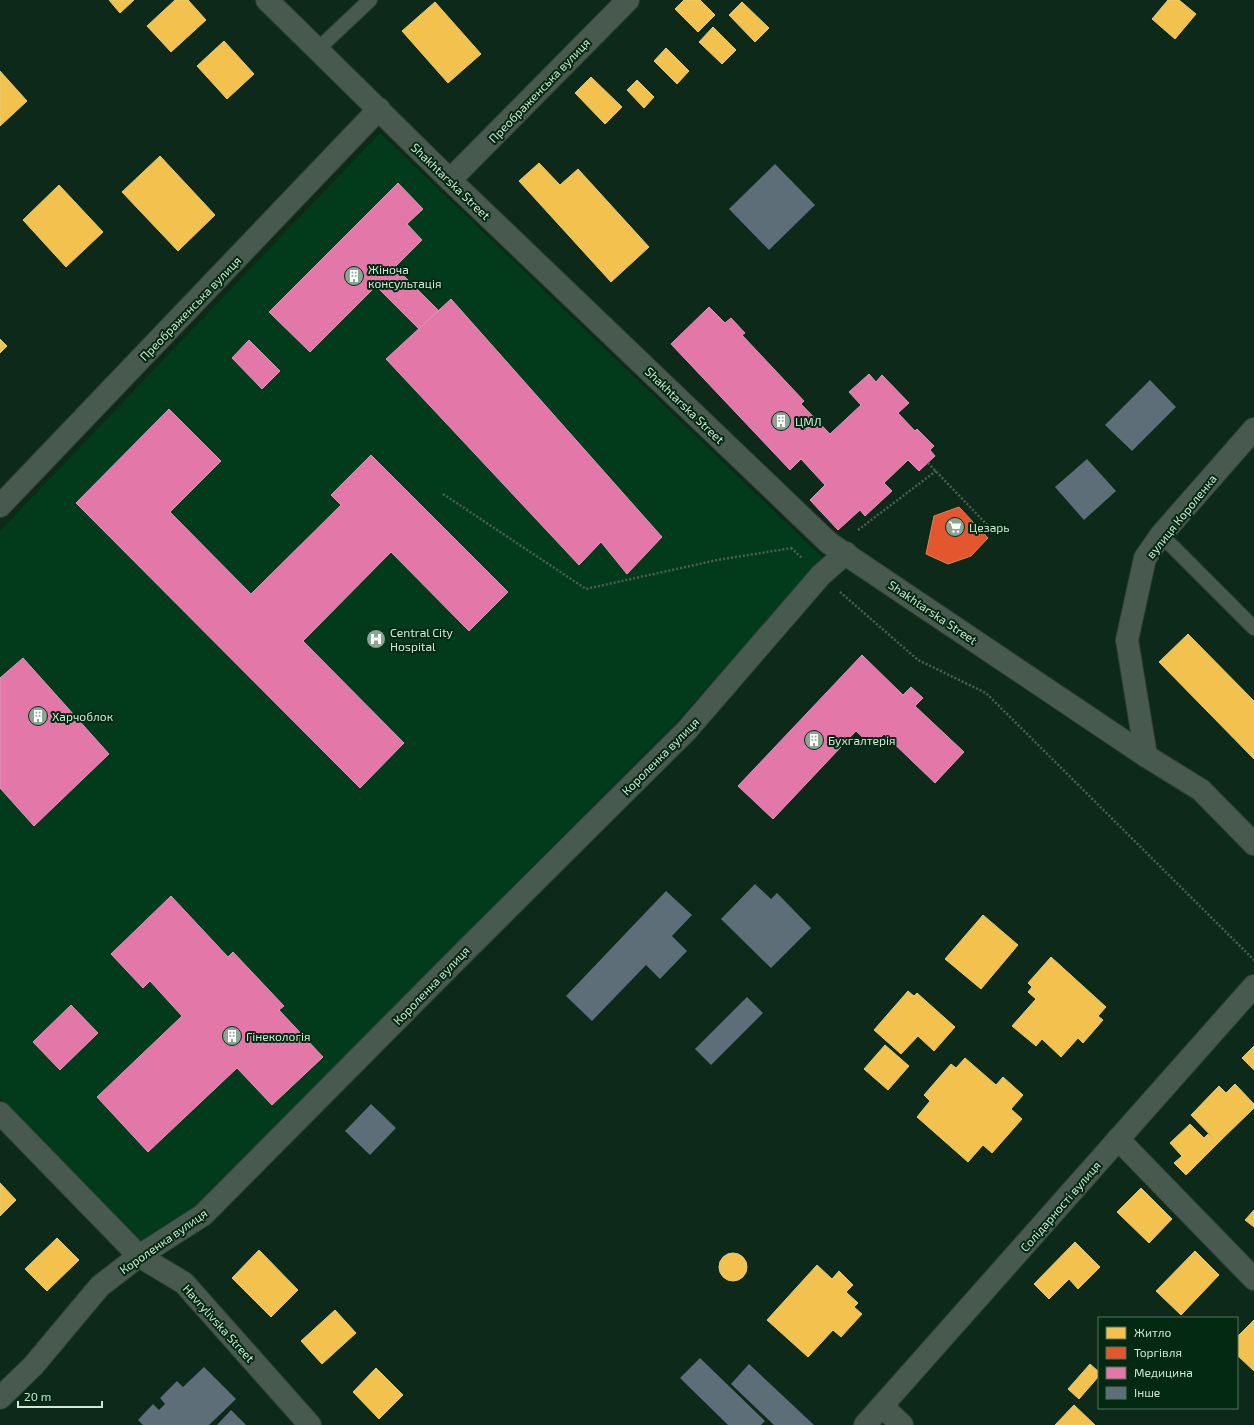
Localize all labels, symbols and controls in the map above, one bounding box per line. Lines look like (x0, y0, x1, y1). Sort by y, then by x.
street label: Преображенська вулиця (485, 35, 593, 146)
street label: Shakhtarska Street (409, 140, 494, 223)
street label: Преображенська вулиця (136, 253, 244, 364)
place label: Жіноча консультація (368, 262, 441, 291)
building icon: Жіноча консультація (343, 265, 365, 287)
street label: Shakhtarska Street (643, 364, 728, 447)
building icon: ЦМЛ (770, 410, 792, 432)
place label: ЦМЛ (795, 414, 822, 428)
street label: вулиця Короленка (1143, 471, 1220, 561)
supermarket icon: Цезарь (944, 516, 966, 538)
place label: Цезарь (969, 520, 1010, 534)
street label: Shakhtarska Street (886, 577, 980, 647)
place label: Central City Hospital (390, 625, 454, 653)
hospital icon: Central City Hospital (365, 628, 387, 650)
building icon: Харчоблок (27, 705, 49, 727)
place label: Харчоблок (52, 709, 114, 723)
street label: Короленка вулиця (618, 714, 702, 798)
building icon: Бухгалтерія (803, 729, 825, 751)
place label: Бухгалтерія (828, 733, 896, 748)
street label: Короленка вулиця (390, 943, 473, 1028)
building icon: Гінекологія (221, 1025, 243, 1047)
place label: Гінекологія (246, 1029, 311, 1043)
street label: Солідарності вулиця (1017, 1158, 1104, 1255)
street label: Короленка вулиця (117, 1206, 210, 1277)
street label: Havrylivska Street (180, 1281, 258, 1365)
legend (1098, 1317, 1238, 1409)
text: Житло (1134, 1325, 1172, 1339)
text: Торгівля (1134, 1345, 1182, 1359)
text: Медицина (1134, 1365, 1193, 1379)
scale bar (18, 1383, 102, 1409)
text: Інше (1134, 1385, 1160, 1399)
text: 20 m (24, 1389, 51, 1403)

